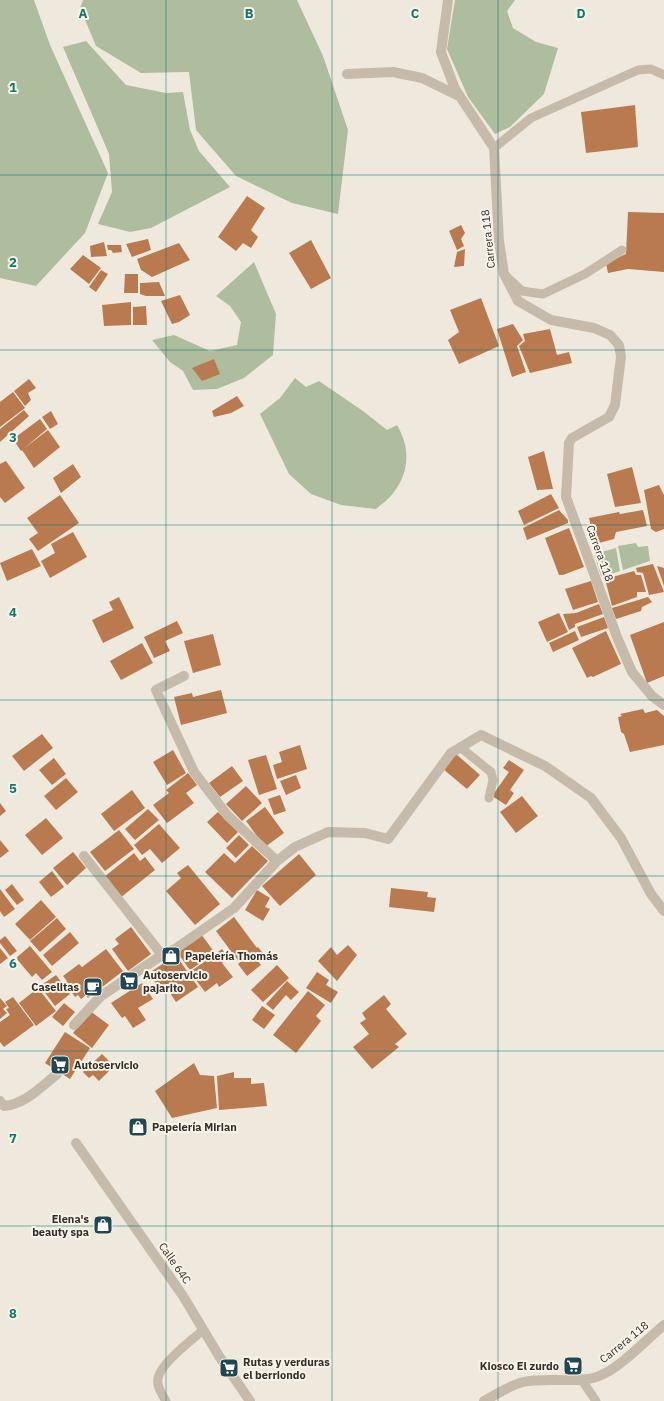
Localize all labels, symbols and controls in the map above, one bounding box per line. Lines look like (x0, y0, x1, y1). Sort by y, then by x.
text: A (79, 5, 88, 22)
text: B (245, 5, 254, 22)
text: C (411, 5, 420, 22)
text: D (576, 5, 586, 22)
text: 1 (9, 79, 17, 96)
street label: Carrera 118 (478, 209, 498, 269)
text: 2 (9, 254, 17, 271)
text: 3 (9, 429, 17, 446)
street label: Carrera 118 (583, 523, 617, 583)
text: 4 (9, 604, 17, 621)
text: 5 (9, 780, 17, 797)
shop icon: Papelería Thomás (160, 945, 182, 967)
place label: Papelería Thomás (185, 949, 278, 963)
text: 6 (9, 955, 17, 972)
place label: Autoservicio pajarito (143, 968, 208, 995)
supermarket icon: Autoservicio pajarito (118, 970, 140, 992)
cafe icon: Caselitas (82, 976, 104, 998)
place label: Caselitas (31, 980, 79, 994)
supermarket icon: Autoservicio (49, 1054, 71, 1076)
place label: Autoservicio (74, 1058, 139, 1072)
shop icon: Papelería Mirian (127, 1116, 149, 1138)
place label: Papelería Mirian (152, 1120, 237, 1134)
text: 7 (9, 1130, 17, 1147)
place label: Elena's beauty spa (32, 1212, 89, 1239)
shop icon: Elena's beauty spa (92, 1214, 114, 1236)
street label: Calle 64C (156, 1240, 194, 1287)
text: 8 (9, 1305, 17, 1322)
street label: Carrera 118 (597, 1318, 651, 1366)
place label: Rutas y verduras el berriondo (243, 1355, 330, 1382)
supermarket icon: Kiosco El zurdo (562, 1355, 584, 1377)
supermarket icon: Rutas y verduras el berriondo (218, 1357, 240, 1379)
place label: Kiosco El zurdo (480, 1359, 559, 1373)

